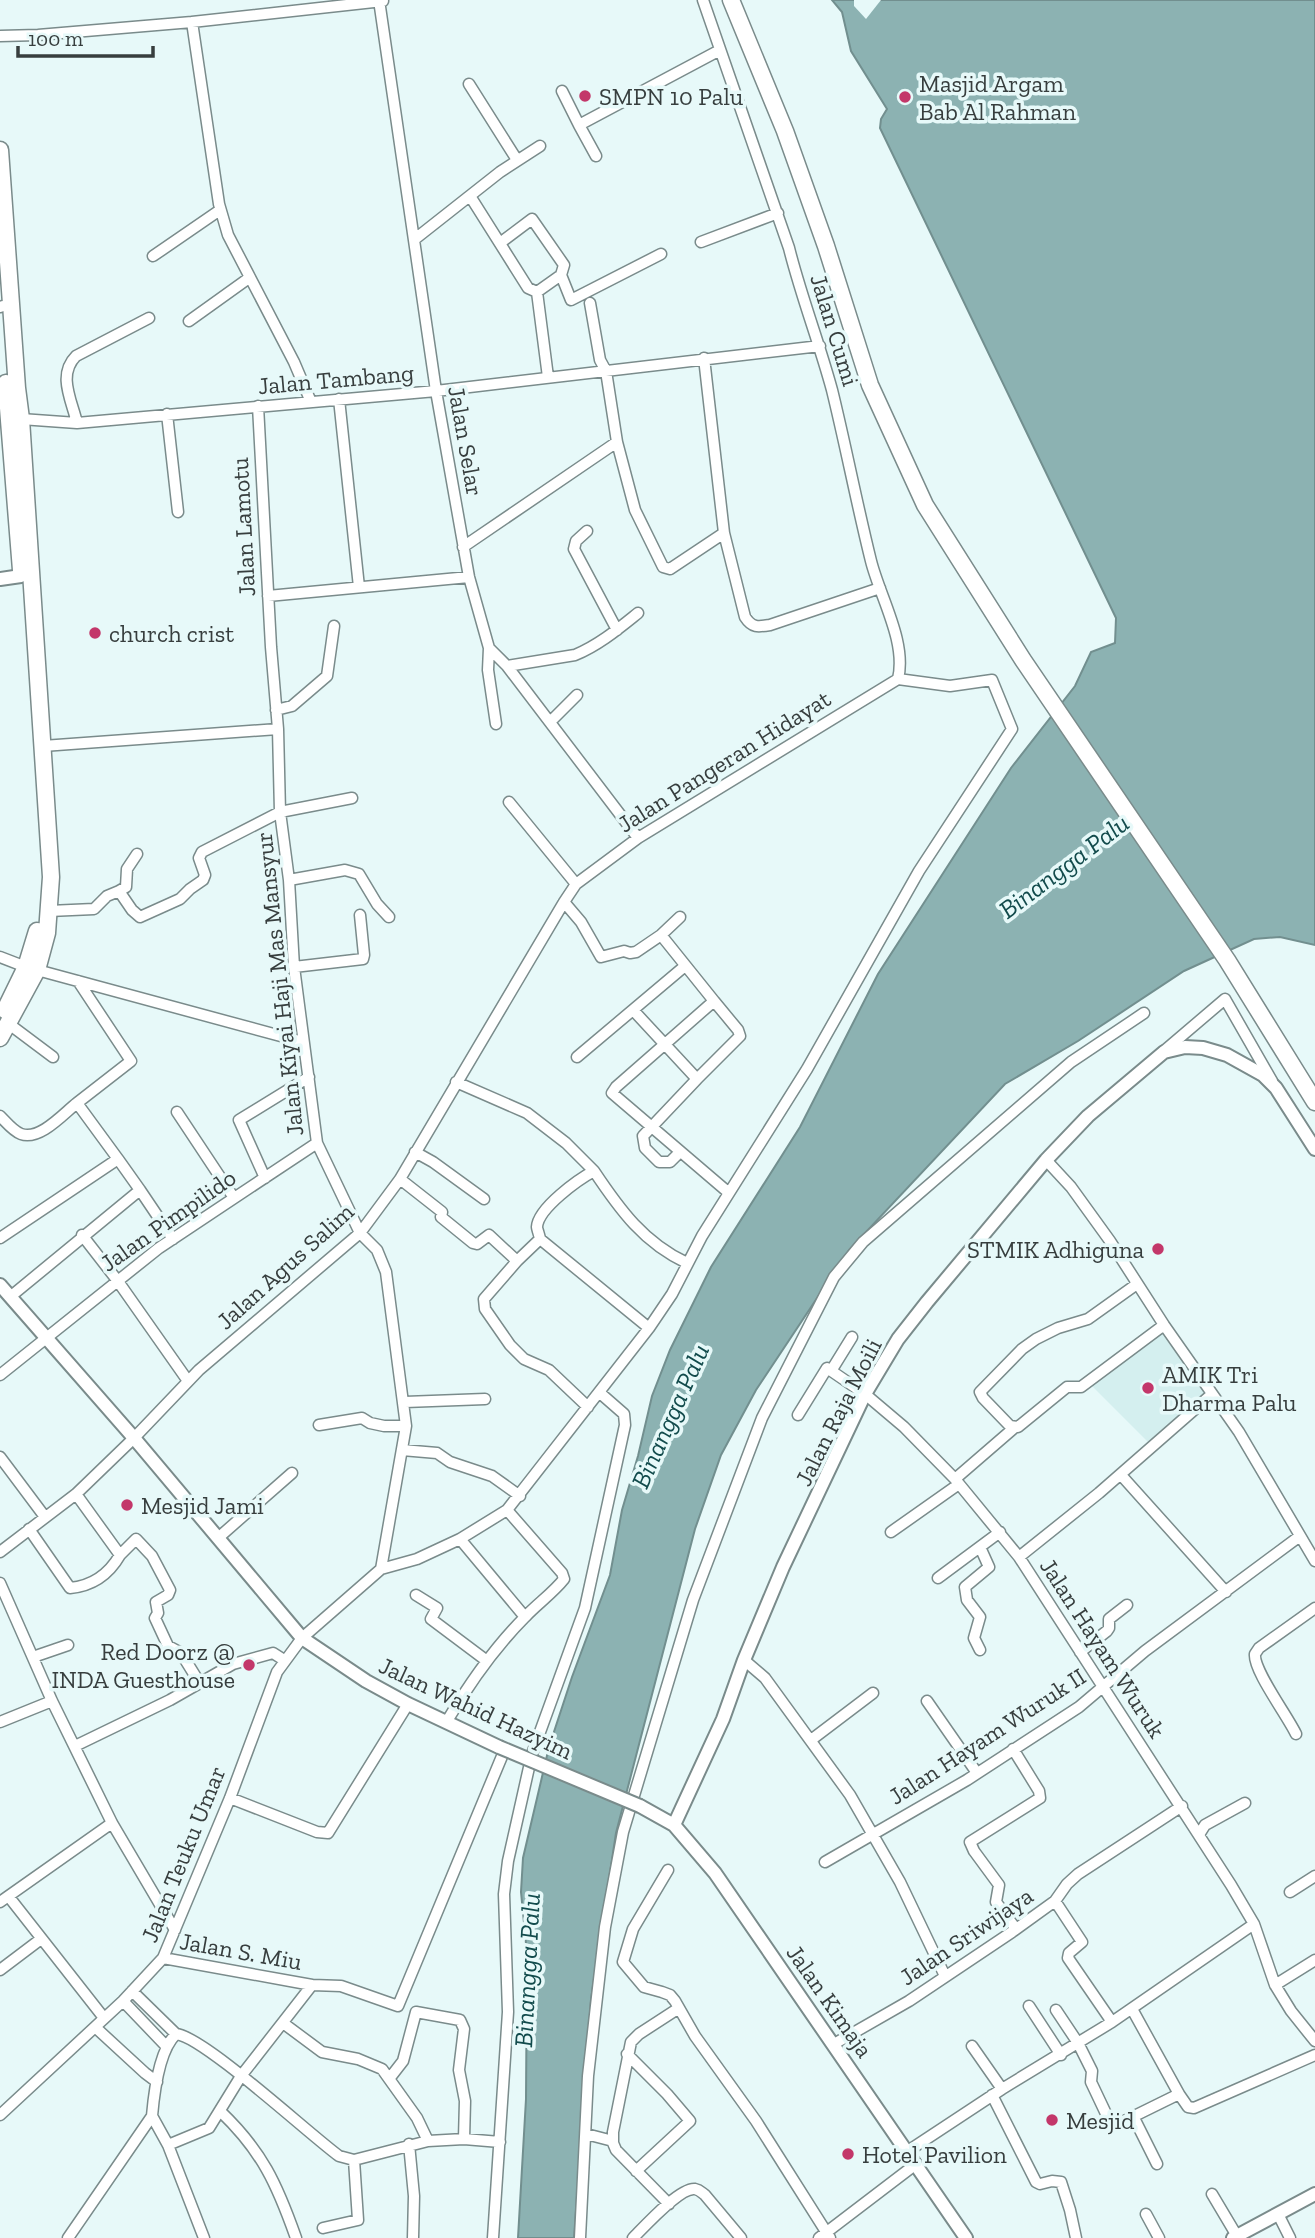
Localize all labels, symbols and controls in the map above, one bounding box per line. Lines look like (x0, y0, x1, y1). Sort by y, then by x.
scale bar (18, 14, 152, 58)
text: 100 m (28, 26, 83, 51)
place label: Masjid Argam Bab Al Rahman (919, 69, 1076, 126)
place label: SMPN 10 Palu (599, 82, 744, 111)
marker: SMPN 10 Palu (577, 88, 593, 104)
marker: Masjid Argam Bab Al Rahman (897, 89, 913, 105)
street label: Jalan Cumi (804, 271, 866, 390)
street label: Jalan Tambang (257, 358, 415, 400)
street label: Jalan Selar (442, 384, 490, 498)
street label: Jalan Lamotu (225, 456, 261, 597)
place label: church crist (109, 619, 234, 648)
marker: church crist (87, 625, 103, 641)
street label: Jalan Pangeran Hidayat (612, 684, 836, 838)
water label: Binangga Palu (993, 807, 1135, 925)
street label: Jalan Kiyai Haji Mas Mansyur (249, 830, 309, 1138)
street label: Jalan Pimpilido (95, 1163, 241, 1277)
street label: Jalan Agus Salim (211, 1197, 360, 1335)
place label: STMIK Adhiguna (967, 1235, 1144, 1264)
marker: STMIK Adhiguna (1150, 1241, 1166, 1257)
street label: Jalan Raja Moili (788, 1333, 888, 1490)
water label: Binangga Palu (624, 1339, 716, 1493)
place label: AMIK Tri Dharma Palu (1162, 1360, 1297, 1417)
marker: AMIK Tri Dharma Palu (1140, 1380, 1156, 1396)
place label: Mesjid Jami (141, 1491, 264, 1520)
marker: Mesjid Jami (119, 1497, 135, 1513)
street label: Jalan Hayam Wuruk (1034, 1553, 1172, 1744)
place label: Red Doorz @ INDA Guesthouse (51, 1637, 235, 1694)
street label: Jalan Wahid Hazyim (375, 1650, 578, 1766)
marker: Red Doorz @ INDA Guesthouse (241, 1657, 257, 1673)
street label: Jalan Hayam Wuruk II (883, 1661, 1091, 1811)
street label: Jalan Teuku Umar (135, 1762, 231, 1946)
street label: Jalan Sriwijaya (894, 1881, 1038, 1991)
water label: Binangga Palu (507, 1892, 547, 2048)
street label: Jalan S. Miu (178, 1926, 305, 1976)
street label: Jalan Kimaja (781, 1939, 880, 2063)
place label: Mesjid (1066, 2106, 1134, 2135)
marker: Mesjid (1044, 2112, 1060, 2128)
place label: Hotel Pavilion (862, 2140, 1007, 2169)
marker: Hotel Pavilion (840, 2146, 856, 2162)

